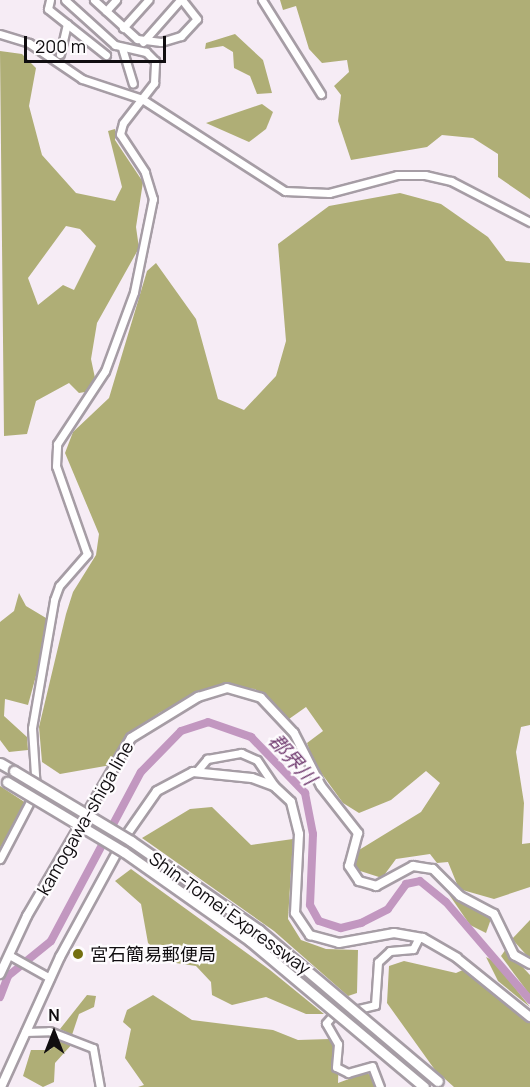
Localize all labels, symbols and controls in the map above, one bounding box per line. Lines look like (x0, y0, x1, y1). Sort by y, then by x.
scale bar (27, 24, 170, 62)
text: 200 m (35, 34, 86, 58)
water label: 郡界川 (264, 728, 322, 790)
street label: kamogawa-shiga line (32, 737, 138, 899)
street label: Shin-Tomei Expressway (145, 847, 315, 979)
place label: 宮石簡易郵便局 (90, 943, 216, 965)
marker: 宮石簡易郵便局 (71, 947, 85, 961)
north arrow (24, 1003, 84, 1063)
text: N (48, 1004, 60, 1026)

